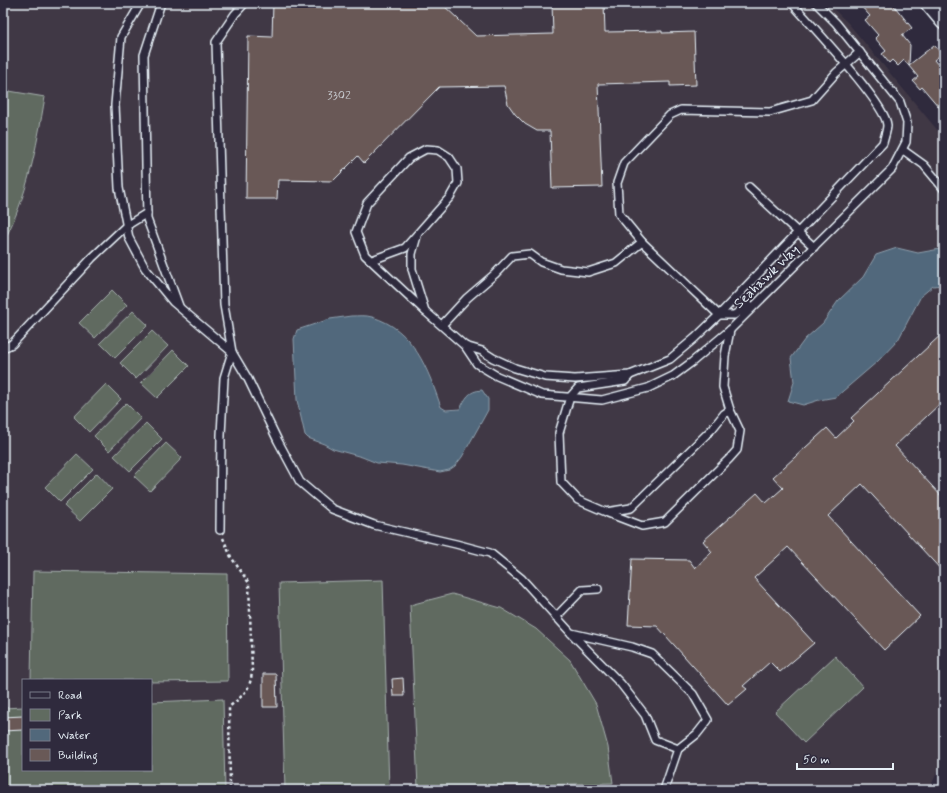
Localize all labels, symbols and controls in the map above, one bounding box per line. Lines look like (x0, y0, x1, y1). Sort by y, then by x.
house number: 3302 (327, 88, 351, 104)
street label: Seahawk Way (730, 241, 803, 313)
legend (22, 679, 152, 771)
text: Road (58, 688, 82, 704)
text: Park (58, 708, 82, 724)
text: Water (58, 728, 90, 744)
scale bar (797, 745, 893, 771)
text: Building (58, 748, 98, 765)
text: 50 m (803, 752, 830, 768)

